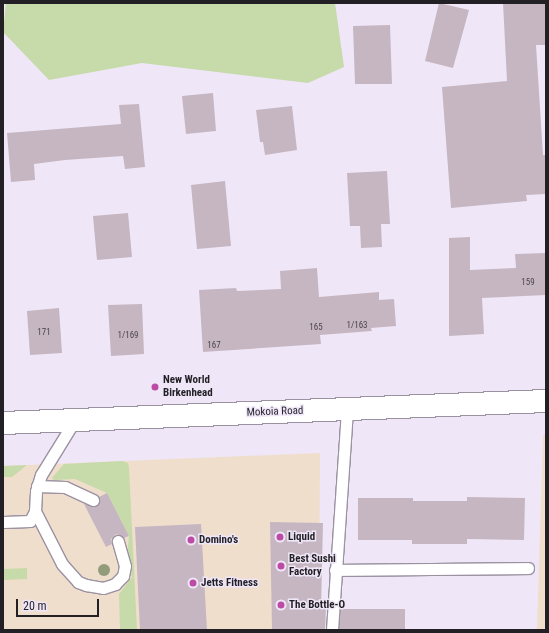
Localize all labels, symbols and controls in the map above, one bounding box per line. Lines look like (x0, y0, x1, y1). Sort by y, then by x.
house number: 159 (521, 277, 535, 287)
house number: 1/163 (346, 320, 368, 330)
house number: 165 (309, 322, 323, 332)
house number: 171 (37, 327, 51, 337)
house number: 1/169 (117, 330, 139, 340)
house number: 167 (207, 340, 221, 350)
place label: New World Birkenhead (163, 374, 213, 400)
marker: New World Birkenhead (150, 382, 160, 392)
street label: Mokoia Road (246, 404, 304, 420)
place label: Liquid (288, 530, 315, 544)
marker: Liquid (275, 532, 285, 542)
place label: Domino's (199, 533, 238, 547)
marker: Domino's (186, 535, 196, 545)
place label: Best Sushi Factory (289, 553, 336, 579)
marker: Best Sushi Factory (276, 561, 286, 571)
place label: Jetts Fitness (201, 576, 258, 590)
marker: Jetts Fitness (188, 578, 198, 588)
scale bar (18, 591, 101, 617)
place label: The Bottle-O (289, 598, 345, 612)
text: 20 m (23, 599, 47, 613)
marker: The Bottle-O (276, 600, 286, 610)

